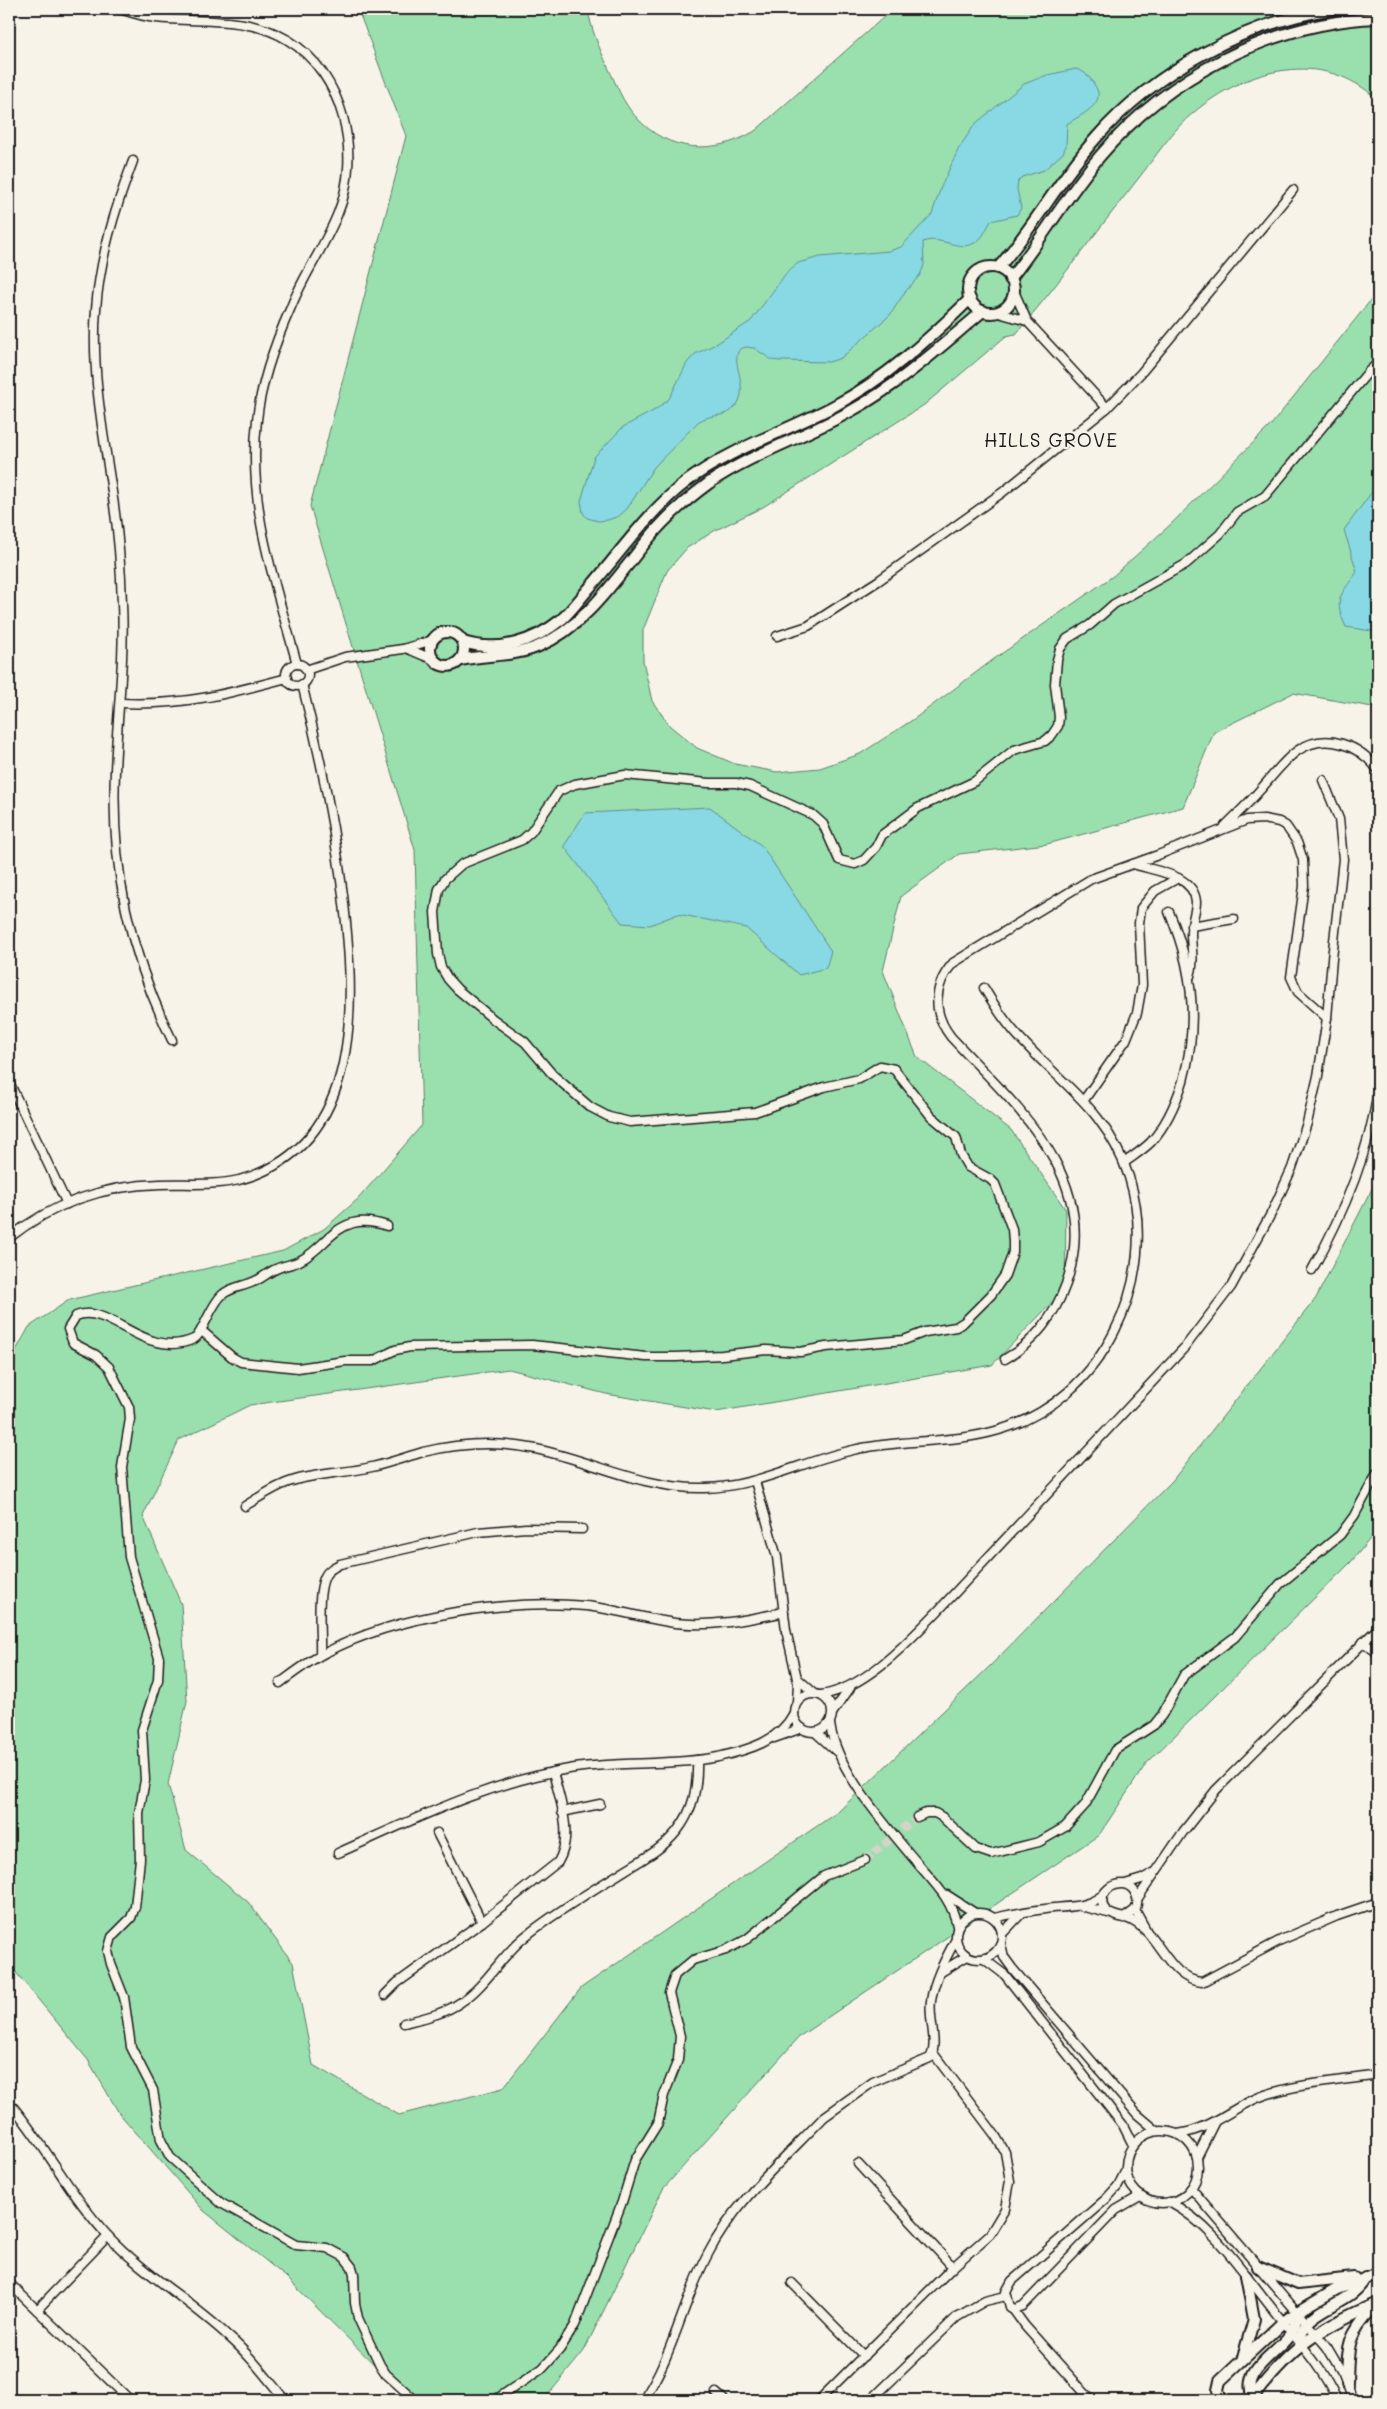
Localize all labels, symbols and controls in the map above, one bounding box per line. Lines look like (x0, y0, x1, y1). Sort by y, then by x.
district label: HILLS GROVE (984, 427, 1118, 452)

